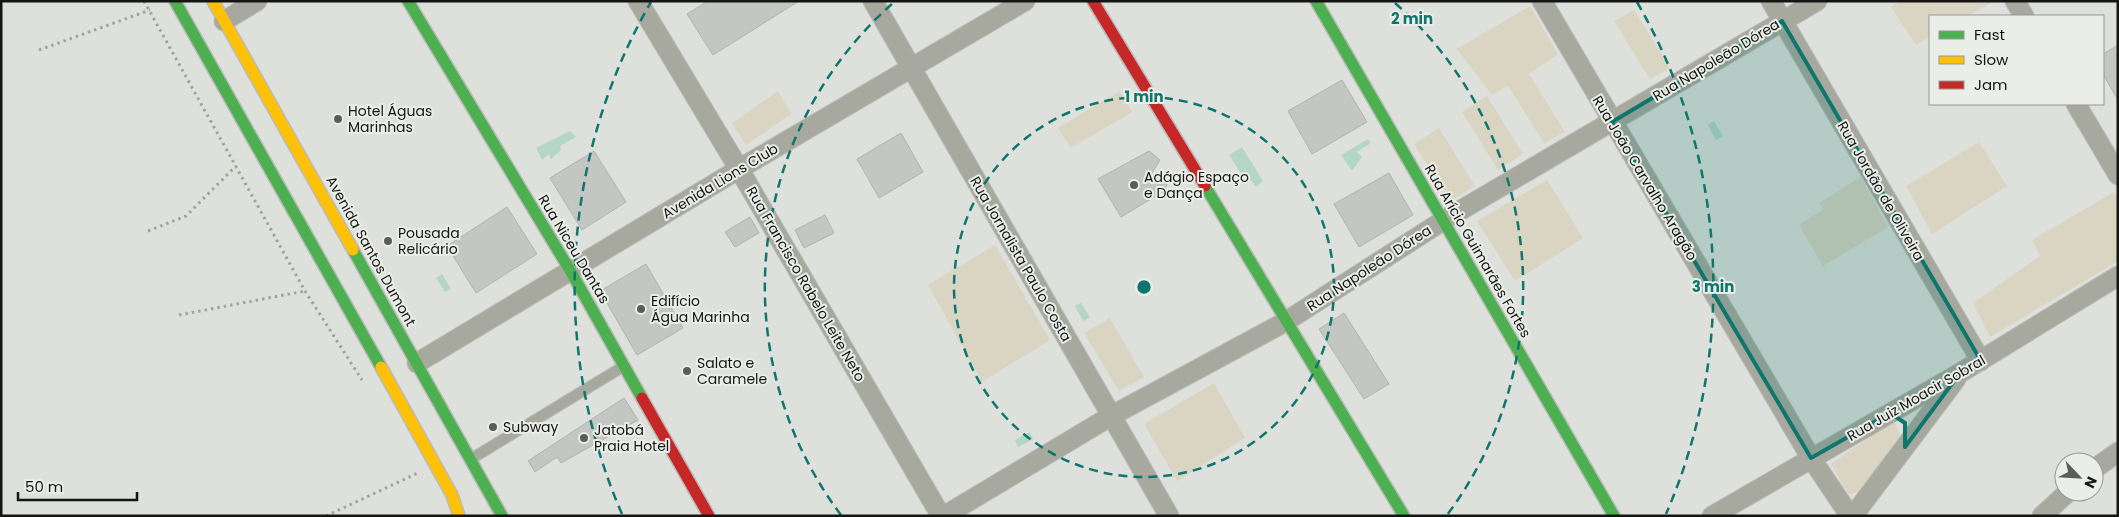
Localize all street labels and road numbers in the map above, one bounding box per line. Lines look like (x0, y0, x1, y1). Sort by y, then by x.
street label: Rua Napoleão Dórea (1649, 14, 1783, 106)
street label: Rua João Carvalho Aragão (1588, 92, 1702, 264)
street label: Rua Jordão de Oliveira (1833, 117, 1929, 265)
street label: Avenida Lions Club (658, 138, 782, 224)
street label: Rua Arício Guimarães Fortes (1420, 161, 1536, 341)
street label: Avenida Santos Dumont (321, 172, 421, 330)
street label: Rua Jornalista Paulo Costa (965, 173, 1077, 345)
street label: Rua Francisco Rabelo Leite Neto (742, 183, 870, 385)
street label: Rua Niceu Dantas (533, 191, 615, 307)
street label: Rua Napoleão Dórea (1303, 220, 1435, 316)
street label: Rua Juiz Moacir Sobral (1843, 350, 1989, 446)

